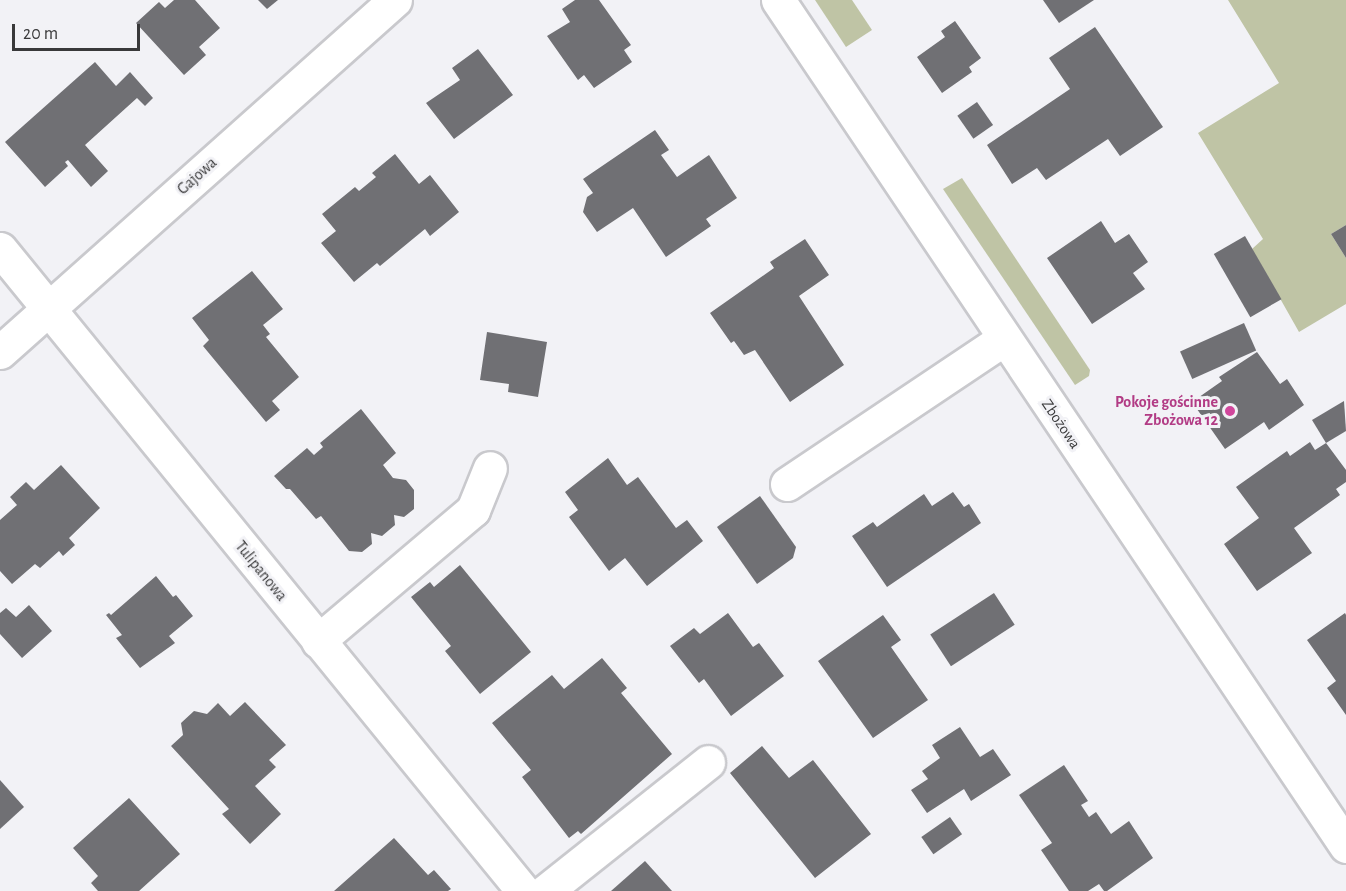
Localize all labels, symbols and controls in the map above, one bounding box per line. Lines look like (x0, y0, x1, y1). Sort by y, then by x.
scale bar (15, 12, 142, 50)
text: 20 m (23, 25, 58, 43)
street label: Gajowa (173, 153, 221, 199)
place label: Pokoje gościnne Zbożowa 12 (1115, 392, 1218, 430)
street label: Zbożowa (1037, 395, 1085, 453)
marker: Pokoje gościnne Zbożowa 12 (1223, 404, 1237, 418)
street label: Tulipanowa (231, 537, 291, 605)

